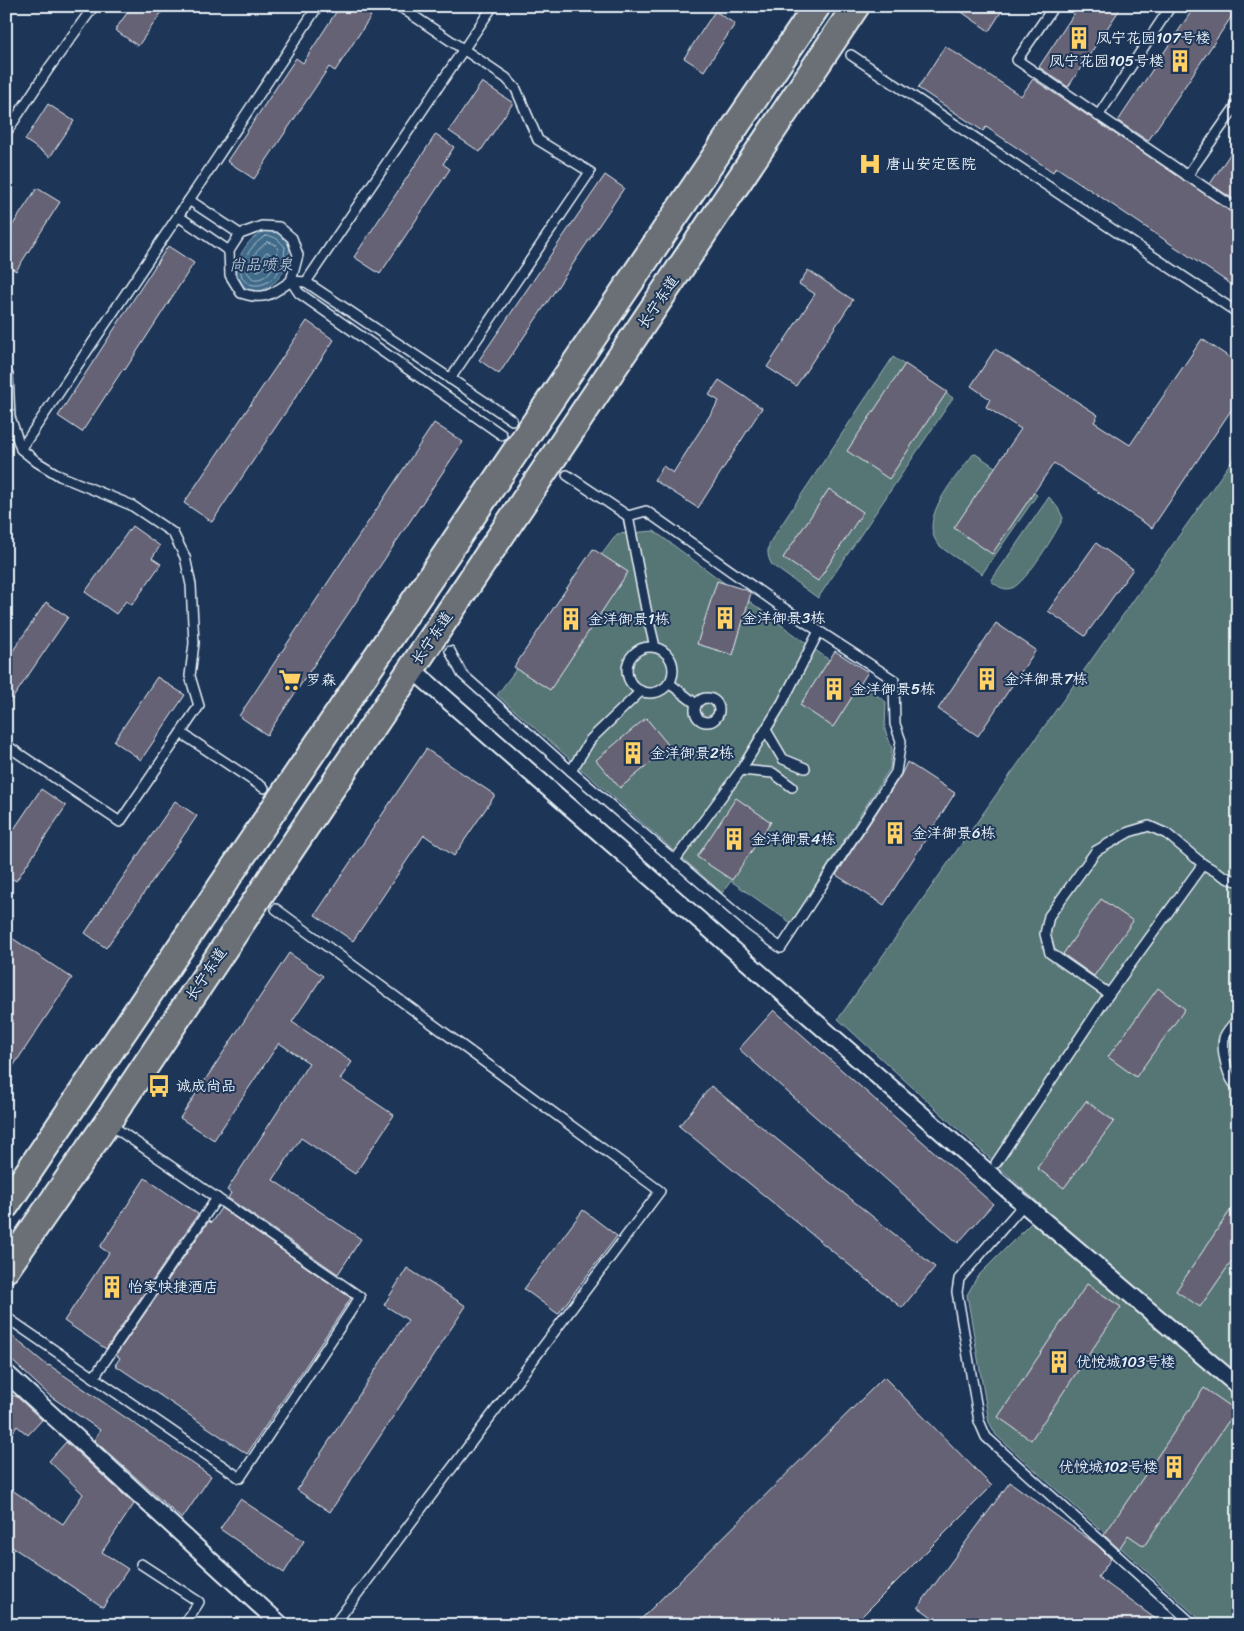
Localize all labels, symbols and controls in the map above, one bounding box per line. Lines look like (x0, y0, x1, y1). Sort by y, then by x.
building icon: 凤宁花园107号楼 (1066, 25, 1092, 51)
place label: 凤宁花园107号楼 (1096, 25, 1210, 51)
place label: 凤宁花园105号楼 (1049, 48, 1164, 74)
building icon: 凤宁花园105号楼 (1167, 48, 1193, 74)
hospital icon: 唐山安定医院 (857, 151, 883, 177)
place label: 唐山安定医院 (886, 151, 976, 177)
water label: 尚品喷泉 (229, 250, 293, 279)
street label: 长宁东道 (630, 270, 686, 334)
building icon: 金洋御景3栋 (712, 605, 738, 631)
place label: 金洋御景3栋 (742, 605, 825, 631)
street label: 长宁东道 (404, 606, 460, 670)
building icon: 金洋御景1栋 (558, 606, 584, 632)
place label: 金洋御景1栋 (588, 606, 669, 632)
building icon: 金洋御景7栋 (974, 666, 1000, 692)
place label: 金洋御景7栋 (1004, 666, 1088, 692)
supermarket icon: 罗森 (277, 667, 303, 693)
place label: 罗森 (306, 667, 336, 693)
building icon: 金洋御景5栋 (821, 676, 847, 702)
place label: 金洋御景5栋 (851, 676, 935, 702)
building icon: 金洋御景2栋 (620, 740, 646, 766)
place label: 金洋御景2栋 (650, 740, 734, 766)
building icon: 金洋御景6栋 (882, 820, 908, 846)
place label: 金洋御景6栋 (912, 820, 996, 846)
building icon: 金洋御景4栋 (721, 826, 747, 852)
place label: 金洋御景4栋 (751, 826, 835, 852)
street label: 长宁东道 (178, 942, 234, 1006)
bus stop icon: 诚成尚品 (146, 1073, 172, 1099)
place label: 诚成尚品 (176, 1073, 236, 1099)
building icon: 怡家快捷酒店 (99, 1274, 125, 1300)
place label: 怡家快捷酒店 (128, 1274, 218, 1300)
building icon: 优悦城103号楼 (1046, 1349, 1072, 1375)
place label: 优悦城103号楼 (1076, 1349, 1175, 1375)
place label: 优悦城102号楼 (1058, 1454, 1158, 1480)
building icon: 优悦城102号楼 (1161, 1454, 1187, 1480)

